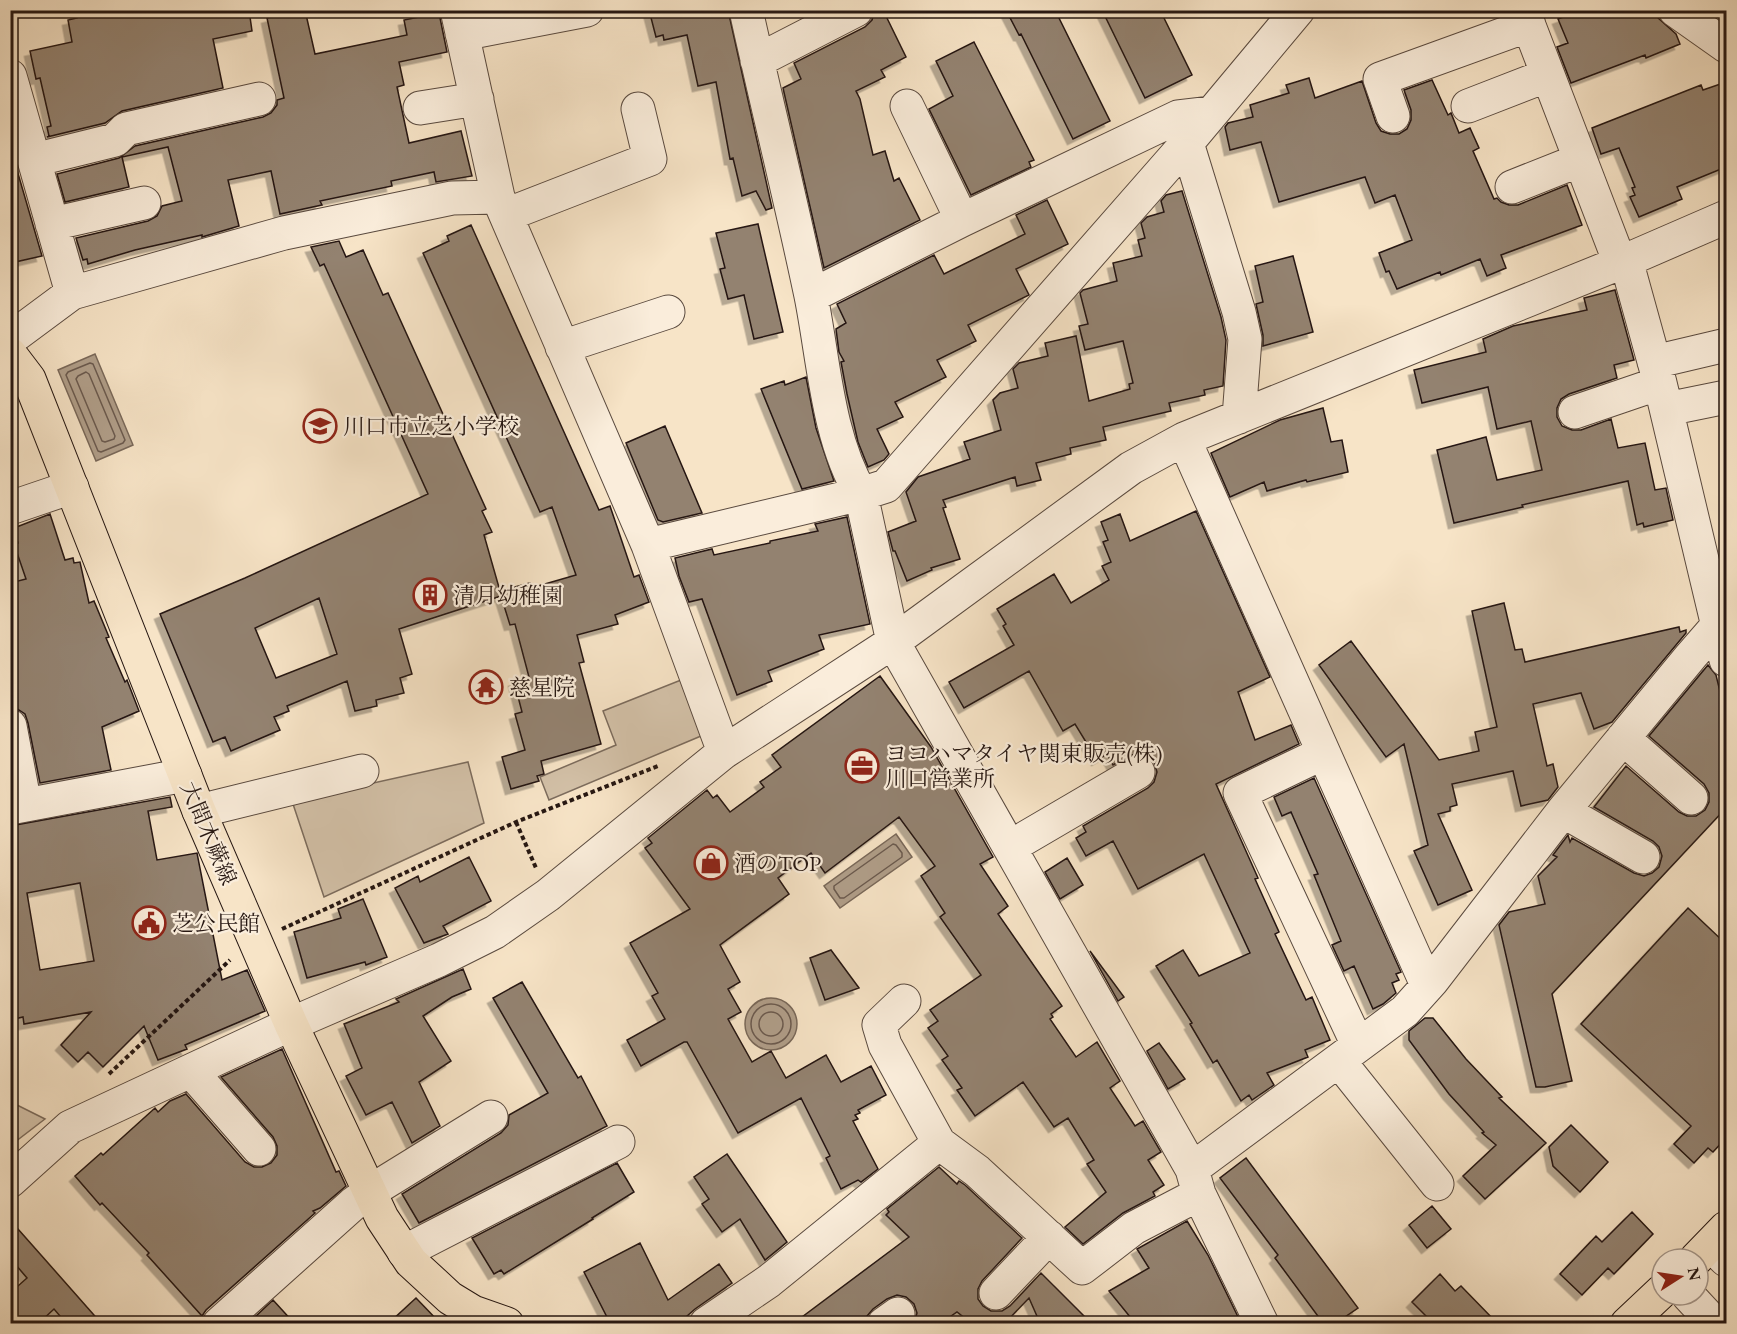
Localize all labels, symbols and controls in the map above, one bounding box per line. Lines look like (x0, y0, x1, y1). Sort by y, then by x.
school or university icon: 川口市立芝小学校 (302, 408, 338, 444)
place label: 川口市立芝小学校 (343, 412, 519, 441)
building icon: 清月幼稚園 (412, 577, 448, 613)
place label: 清月幼稚園 (453, 581, 563, 610)
temple icon: 慈星院 (468, 669, 504, 705)
place label: 慈星院 (509, 673, 575, 702)
place label: ヨコハマタイヤ関東販売(株) 川口営業所 (885, 739, 1162, 793)
office icon: ヨコハマタイヤ関東販売(株) 川口営業所 (844, 748, 880, 784)
street label: 大間木蕨線 (174, 777, 243, 889)
shop icon: 酒のTOP (693, 845, 729, 881)
place label: 酒のTOP (734, 849, 821, 878)
public building icon: 芝公民館 (131, 905, 167, 941)
place label: 芝公民館 (172, 909, 260, 938)
north arrow (1650, 1247, 1710, 1307)
text: N (1683, 1265, 1706, 1283)

